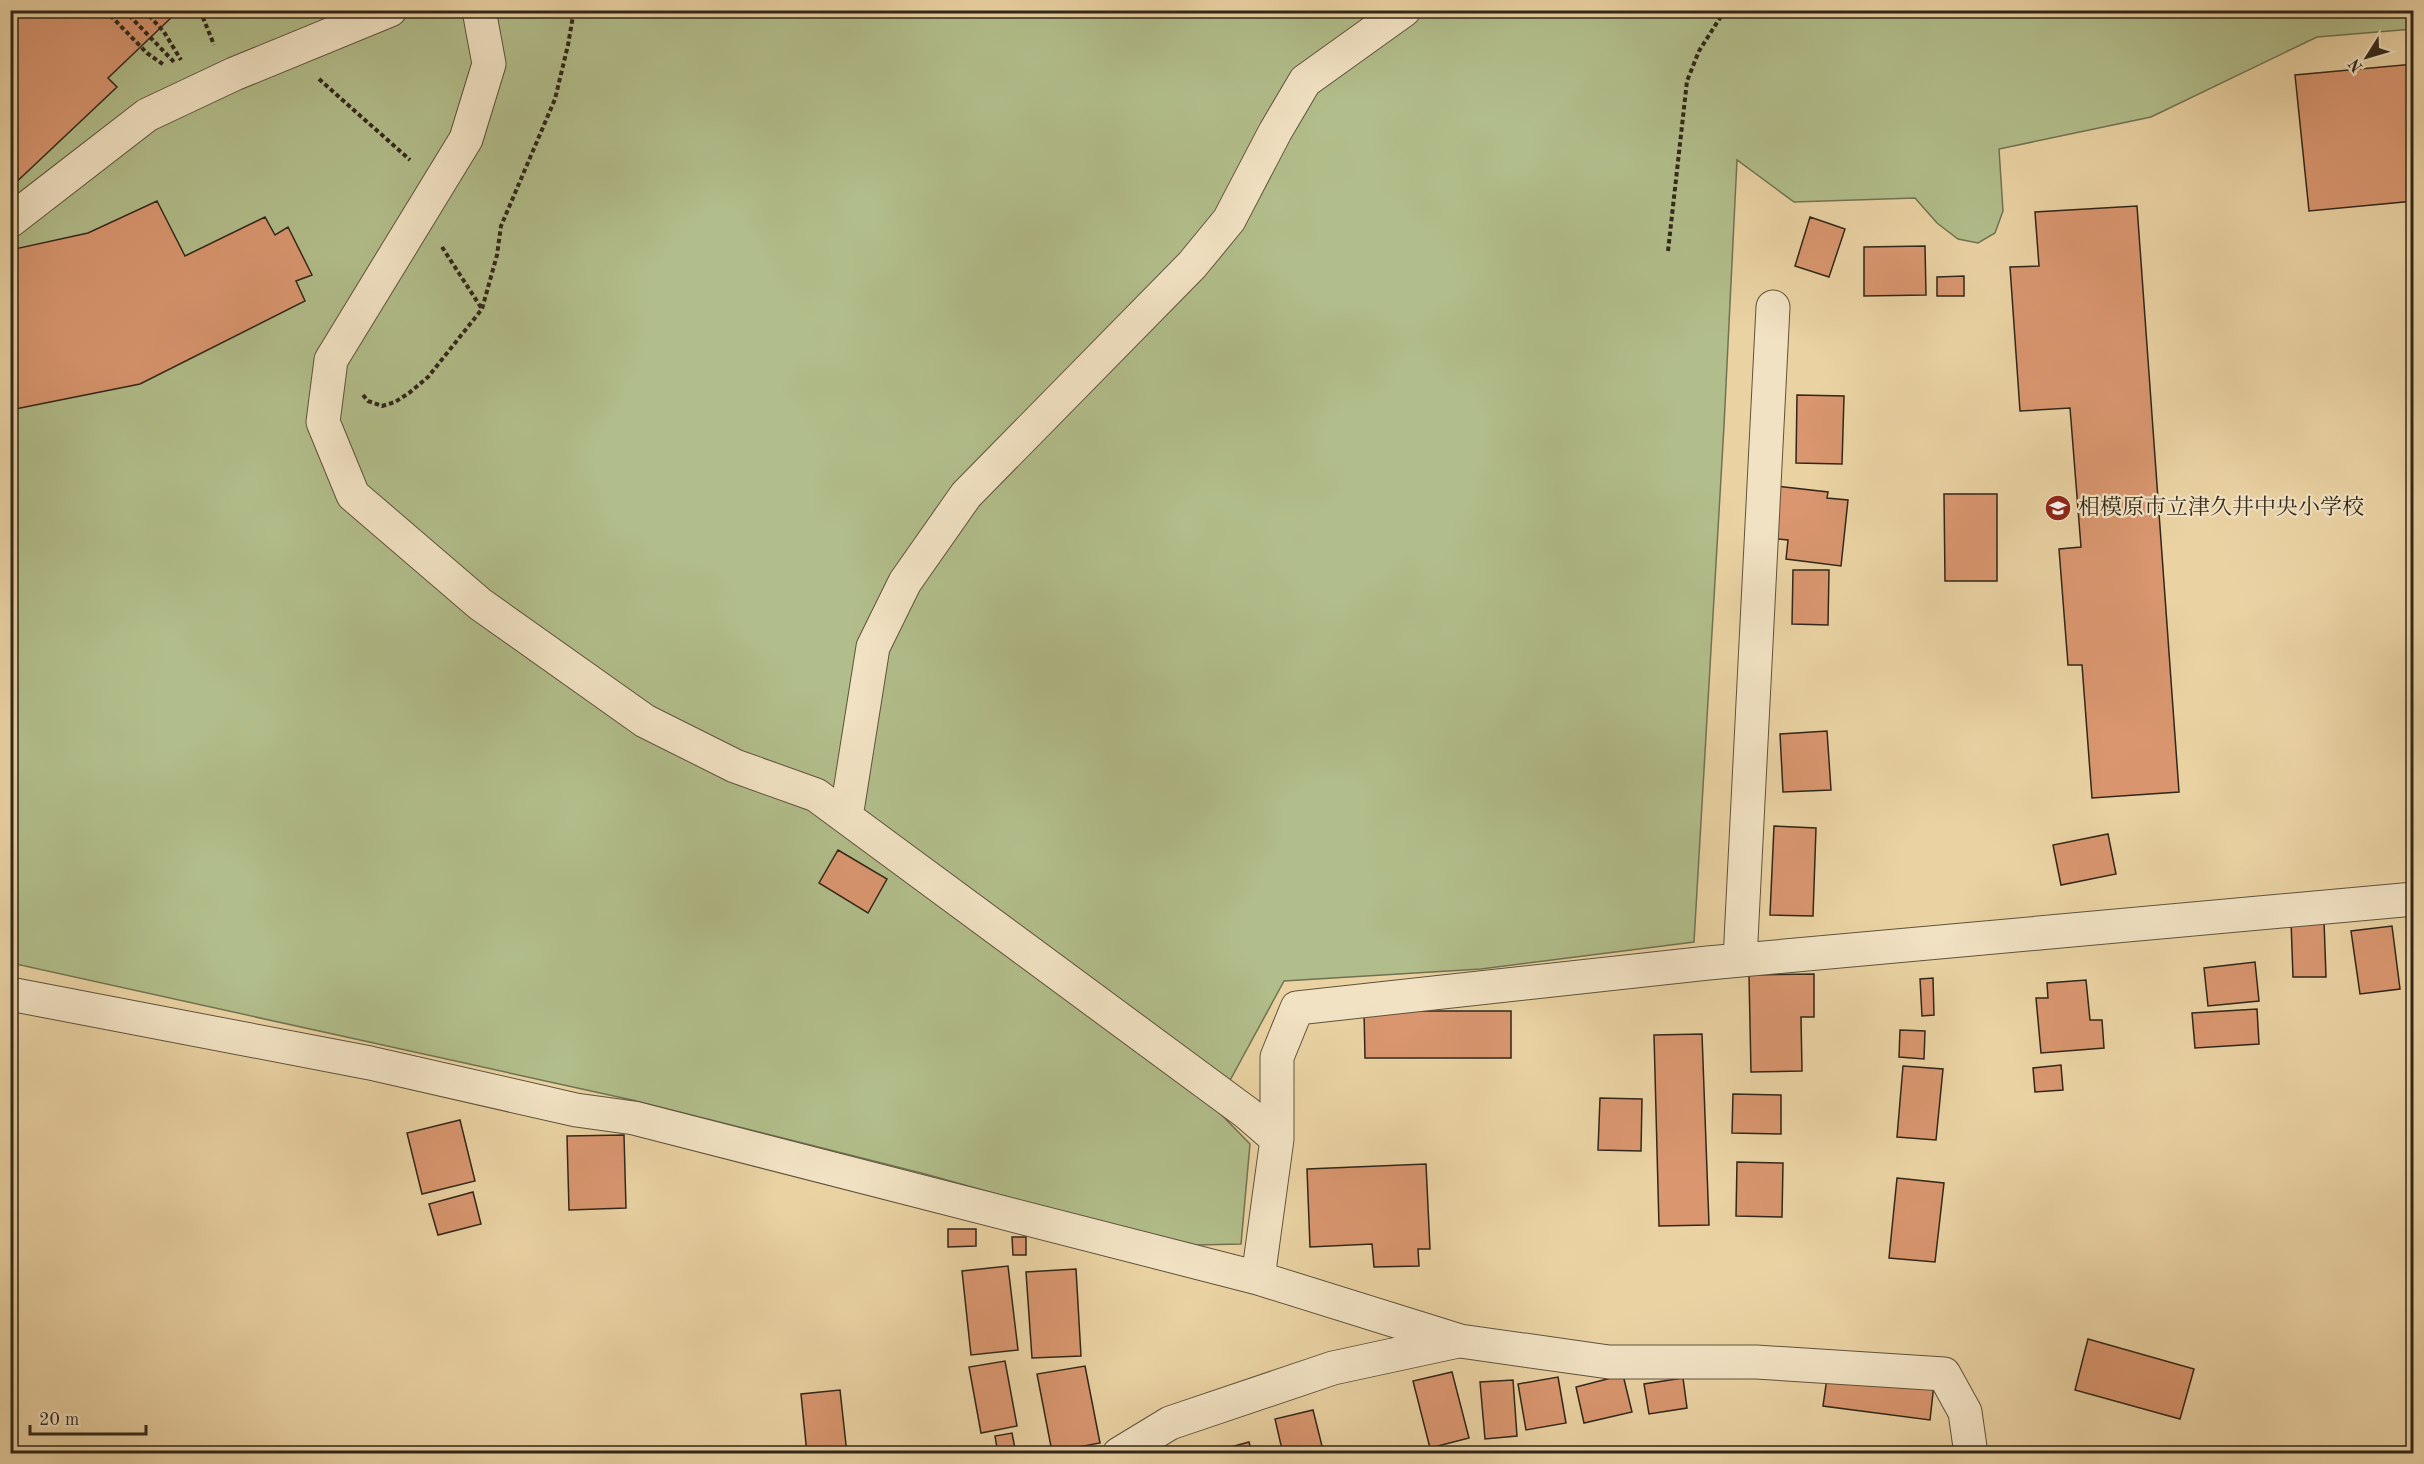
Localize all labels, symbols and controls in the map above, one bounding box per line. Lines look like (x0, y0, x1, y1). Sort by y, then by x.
north arrow (2337, 27, 2397, 87)
text: N (2346, 55, 2367, 75)
school or university icon: 相模原市立津久井中央小学校 (2043, 493, 2073, 523)
place label: 相模原市立津久井中央小学校 (2078, 495, 2364, 519)
scale bar (30, 1398, 146, 1436)
text: 20 m (39, 1411, 79, 1429)

